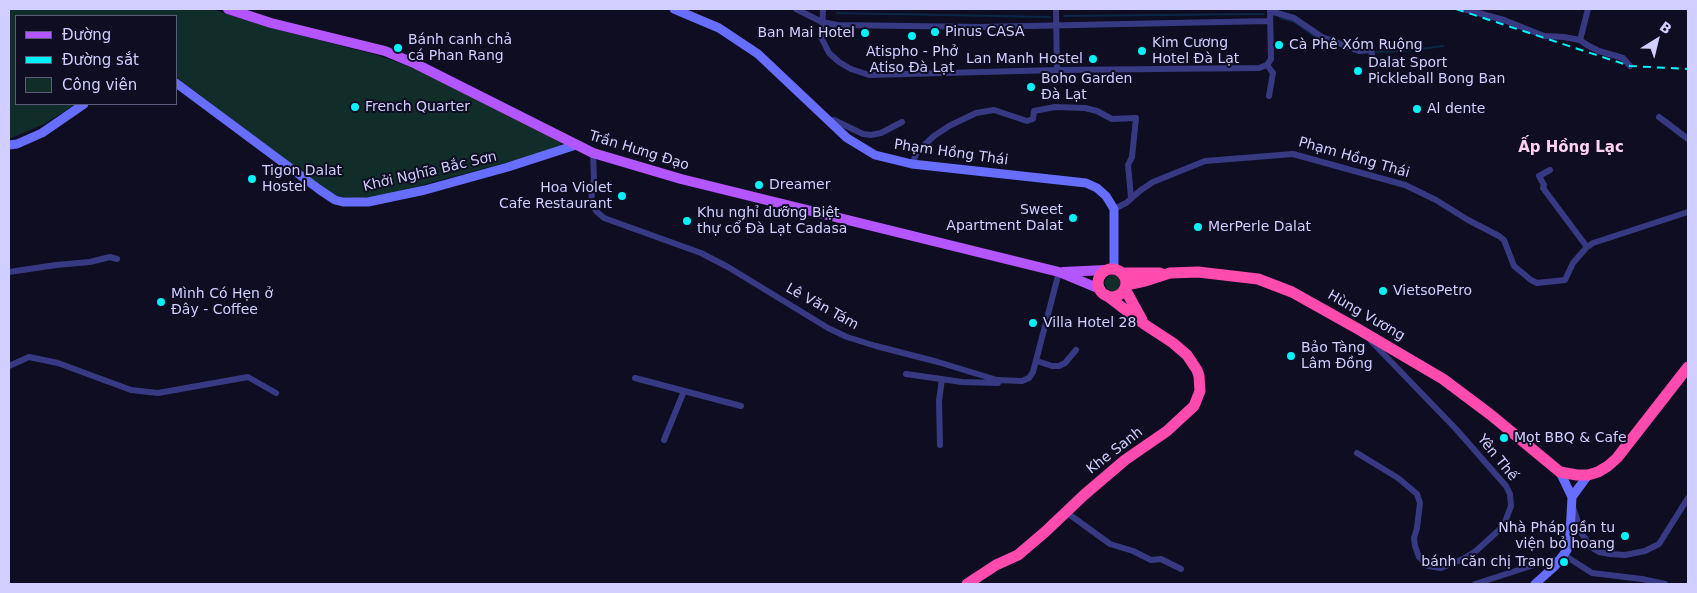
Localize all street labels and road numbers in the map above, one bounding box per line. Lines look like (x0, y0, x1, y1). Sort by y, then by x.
street label: Trần Hưng Đạo (587, 128, 691, 174)
street label: Phạm Hồng Thái (1296, 134, 1412, 182)
street label: Phạm Hồng Thái (893, 137, 1009, 169)
street label: Khởi Nghĩa Bắc Sơn (361, 148, 499, 196)
street label: Lê Văn Tám (783, 280, 861, 334)
street label: Hùng Vương (1324, 287, 1408, 345)
street label: Khe Sanh (1084, 424, 1146, 478)
street label: Yên Thế (1473, 431, 1521, 485)

